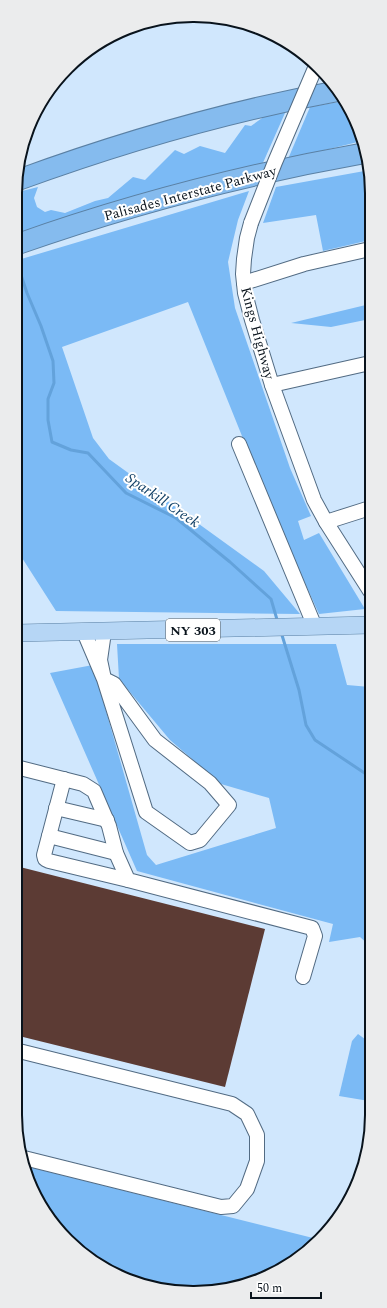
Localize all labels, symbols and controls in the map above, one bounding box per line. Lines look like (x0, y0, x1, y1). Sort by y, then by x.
street label: Palisades Interstate Parkway (102, 160, 280, 227)
street label: Kings Highway (235, 285, 280, 383)
water label: Sparkill Creek (121, 467, 205, 534)
road number: NY 303 (166, 619, 220, 641)
scale bar (251, 1274, 321, 1300)
text: 50 m (257, 1279, 282, 1298)

